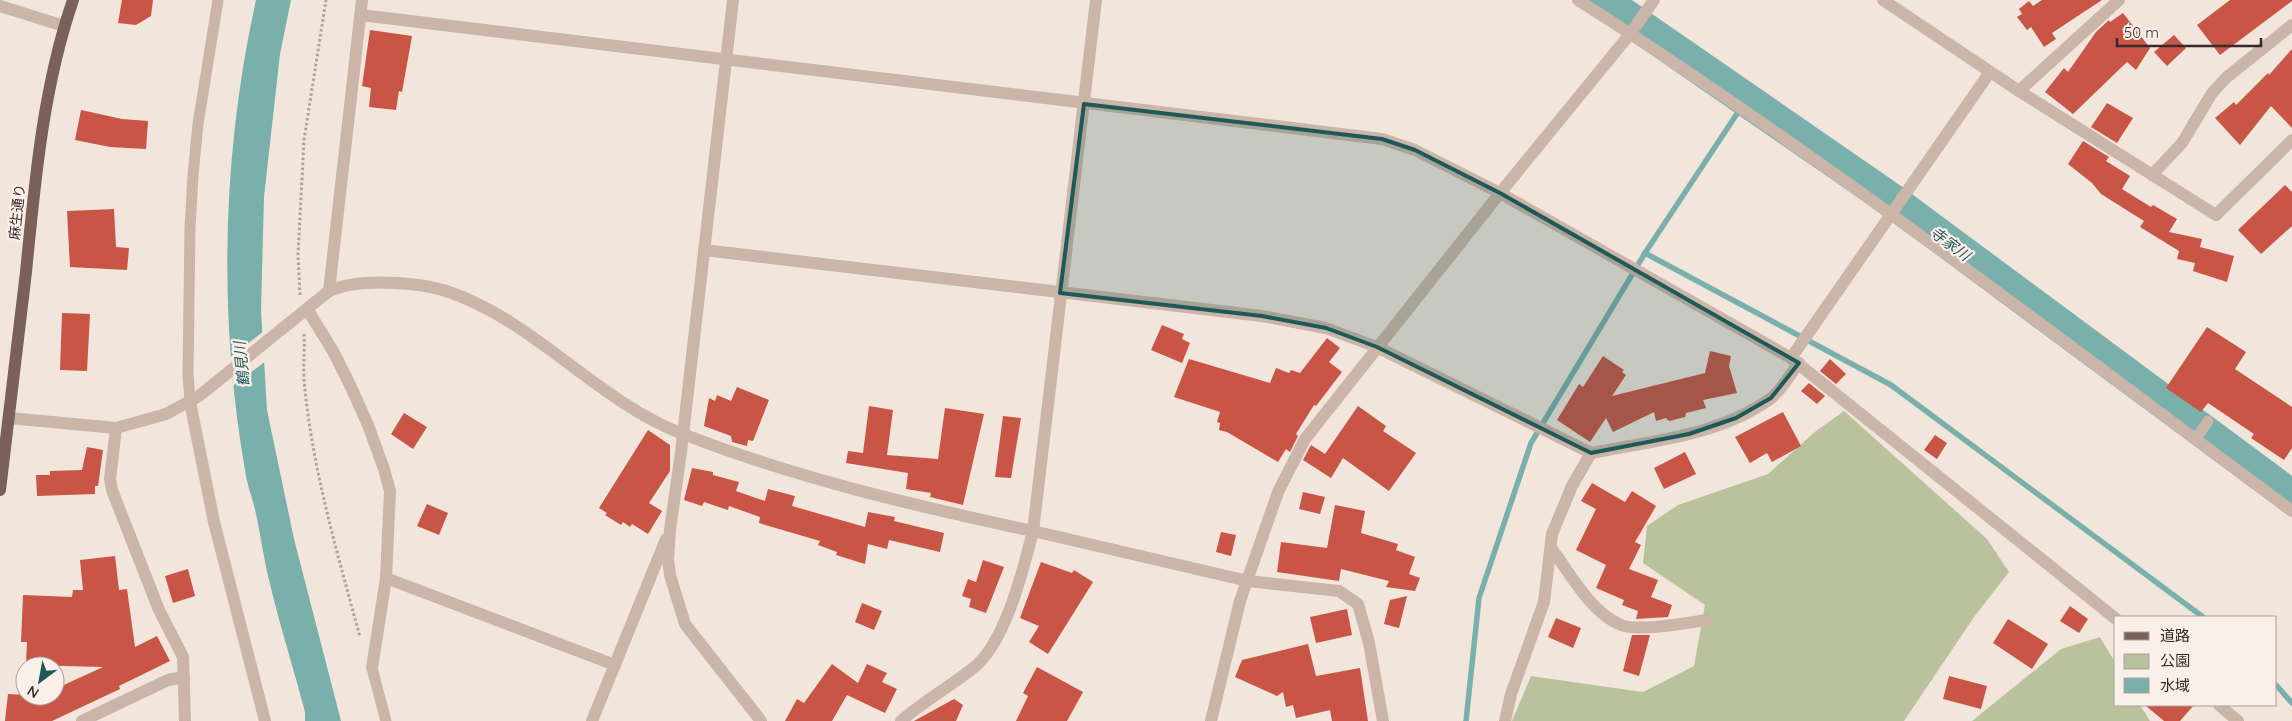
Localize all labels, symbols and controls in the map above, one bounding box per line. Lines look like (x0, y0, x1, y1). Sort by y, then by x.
scale bar (2117, 15, 2261, 47)
text: 50 m (2124, 23, 2159, 42)
street label: 麻生通り (5, 183, 29, 241)
water label: 寺家川 (1927, 222, 1976, 266)
water label: 鶴見川 (229, 339, 253, 387)
legend (2114, 616, 2277, 706)
text: 道路 (2160, 626, 2190, 645)
text: 公園 (2160, 651, 2190, 670)
north arrow (15, 656, 65, 706)
text: 水域 (2160, 676, 2190, 695)
text: N (24, 682, 42, 702)

